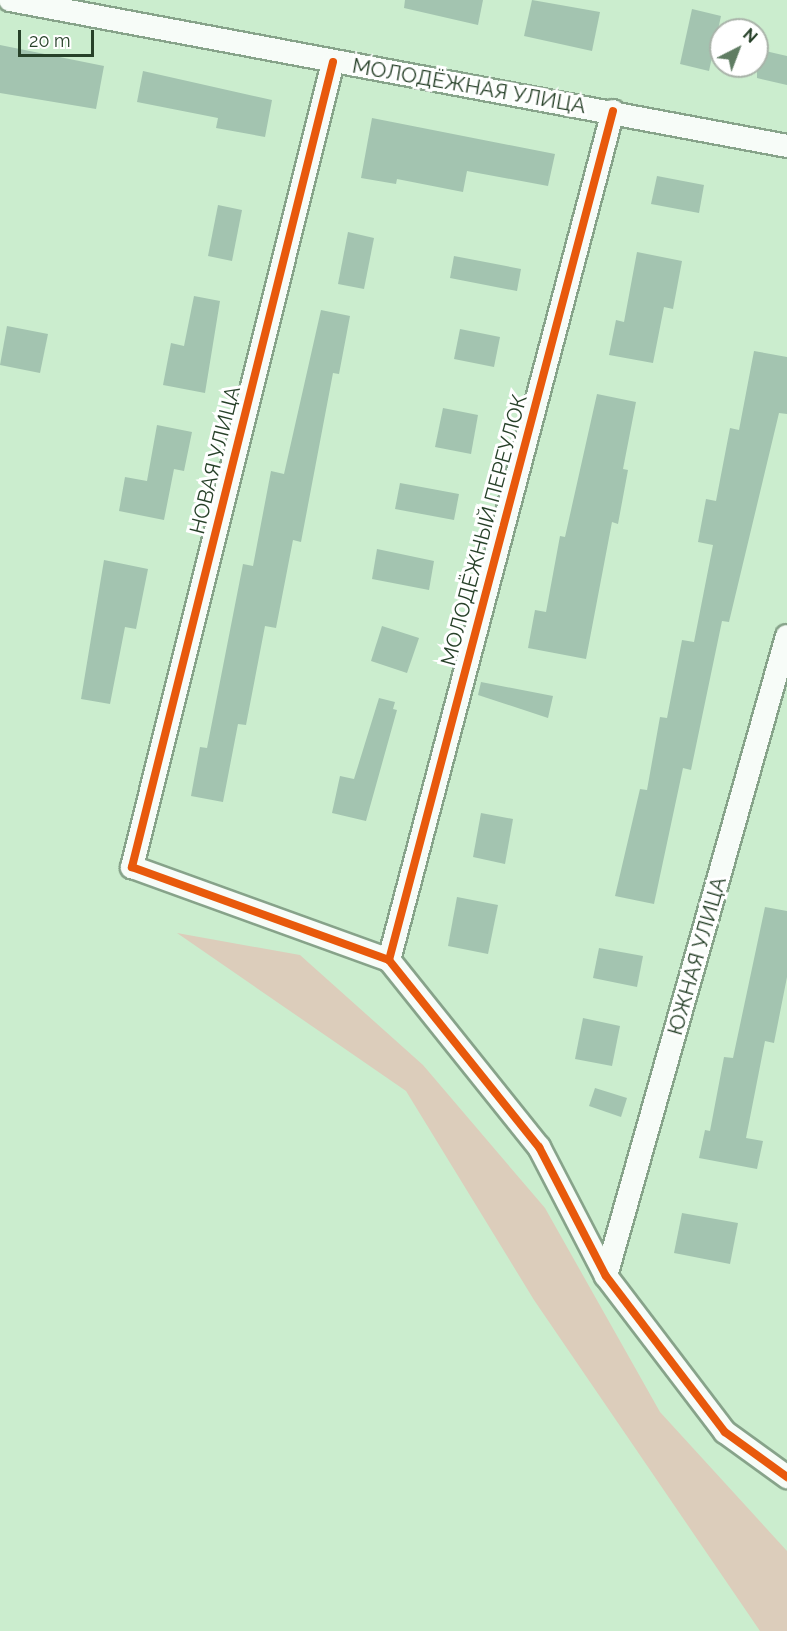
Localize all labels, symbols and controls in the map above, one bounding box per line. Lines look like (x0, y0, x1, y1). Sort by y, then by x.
scale bar (21, 18, 98, 56)
north arrow (709, 18, 769, 78)
text: N (739, 25, 761, 47)
text: 20 m (29, 30, 71, 51)
street label: МОЛОДЁЖНАЯ УЛИЦА (350, 53, 588, 119)
street label: НОВАЯ УЛИЦА (184, 383, 246, 537)
street label: МОЛОДЁЖНЫЙ ПЕРЕУЛОК (436, 391, 532, 669)
street label: ЮЖНАЯ УЛИЦА (662, 874, 732, 1038)

